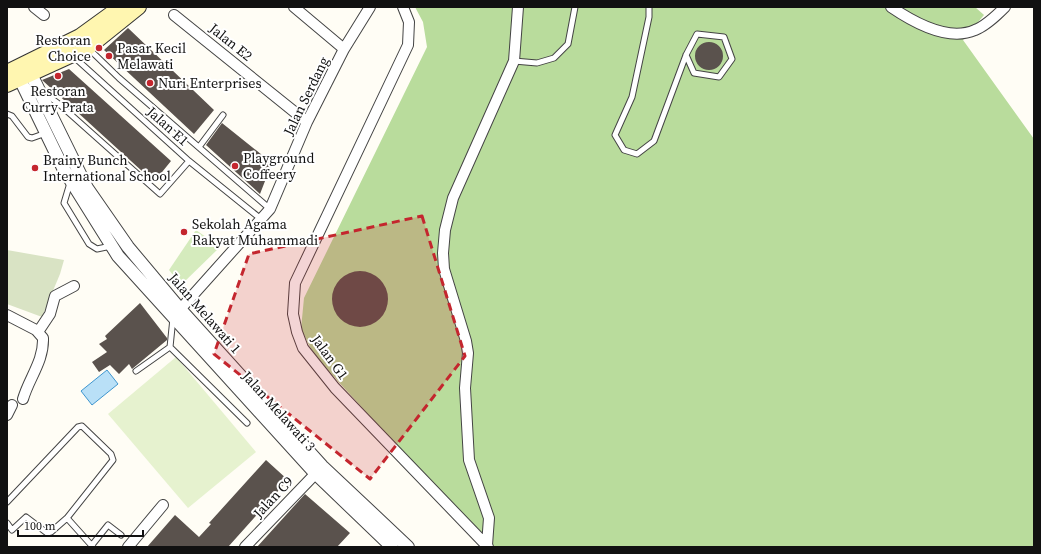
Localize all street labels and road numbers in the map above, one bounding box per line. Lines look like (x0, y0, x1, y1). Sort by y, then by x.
street label: Jalan E2 (204, 18, 257, 66)
street label: Jalan Serdang (278, 53, 334, 140)
street label: Jalan E1 (142, 101, 193, 150)
street label: Jalan Melawati 1 (163, 267, 246, 358)
street label: Jalan G1 (306, 330, 353, 384)
street label: Jalan Melawati 3 (237, 366, 320, 455)
street label: Jalan C9 (248, 472, 298, 523)

